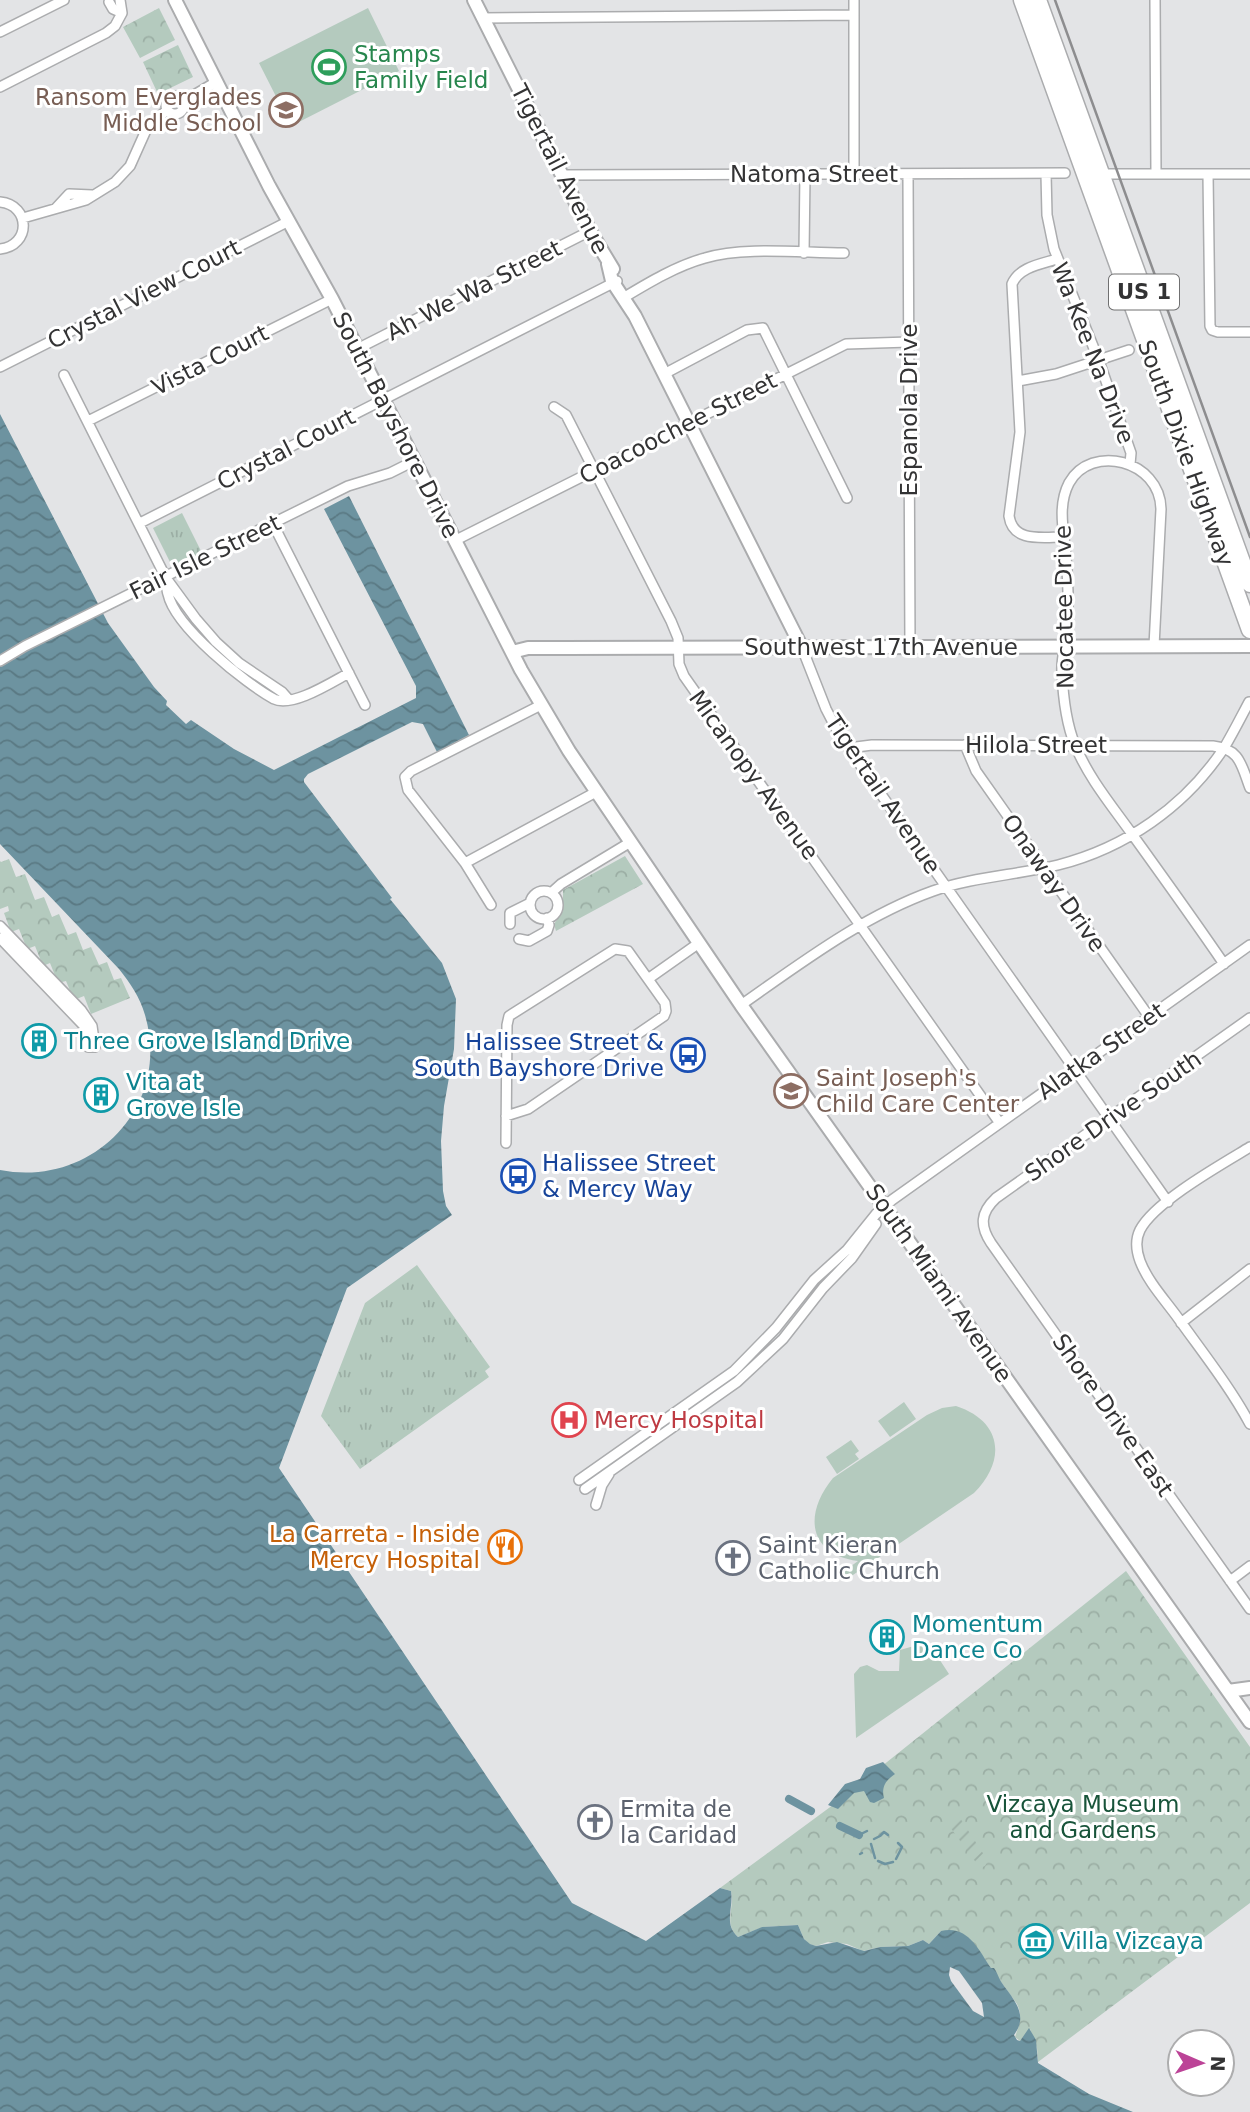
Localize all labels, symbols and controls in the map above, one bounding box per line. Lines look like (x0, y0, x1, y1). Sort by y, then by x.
place label: Stamps Family Field (354, 41, 488, 93)
sports icon: Stamps Family Field (310, 48, 348, 86)
street label: Tigertail Avenue (506, 79, 614, 258)
place label: Ransom Everglades Middle School (35, 84, 262, 136)
school or university icon: Ransom Everglades Middle School (267, 91, 305, 129)
street label: Natoma Street (730, 161, 898, 187)
street label: Crystal View Court (43, 234, 245, 354)
street label: Ah We Wa Street (382, 235, 566, 345)
street label: Wa Kee Na Drive (1046, 259, 1140, 447)
road number: US 1 (1109, 274, 1179, 310)
street label: South Bayshore Drive (328, 308, 464, 542)
street label: Vista Court (147, 320, 273, 400)
street label: Espanola Drive (896, 324, 922, 496)
street label: South Dixie Highway (1133, 336, 1239, 570)
street label: Coacoochee Street (575, 367, 781, 489)
street label: Crystal Court (213, 403, 359, 495)
street label: Fair Isle Street (125, 509, 285, 605)
street label: Nocatee Drive (1050, 525, 1078, 689)
street label: Southwest 17th Avenue (744, 634, 1018, 660)
street label: Micanopy Avenue (684, 685, 824, 865)
street label: Tigertail Avenue (819, 709, 946, 879)
street label: Hilola Street (965, 732, 1107, 758)
street label: Onaway Drive (997, 809, 1111, 957)
street label: Alatka Street (1032, 997, 1170, 1105)
building icon: Three Grove Island Drive (20, 1022, 58, 1060)
place label: Three Grove Island Drive (63, 1028, 350, 1054)
place label: Halissee Street & South Bayshore Drive (414, 1029, 664, 1081)
bus stop icon: Halissee Street & South Bayshore Drive (669, 1036, 707, 1074)
street label: Shore Drive South (1020, 1045, 1206, 1187)
place label: Saint Joseph's Child Care Center (816, 1065, 1020, 1117)
place label: Vita at Grove Isle (126, 1069, 241, 1121)
school or university icon: Saint Joseph's Child Care Center (772, 1072, 810, 1110)
building icon: Vita at Grove Isle (82, 1076, 120, 1114)
place label: Halissee Street & Mercy Way (542, 1150, 716, 1202)
bus stop icon: Halissee Street & Mercy Way (499, 1157, 537, 1195)
street label: South Miami Avenue (861, 1179, 1017, 1387)
street label: Shore Drive East (1047, 1329, 1179, 1501)
hospital icon: Mercy Hospital (550, 1401, 588, 1439)
place label: Mercy Hospital (594, 1407, 764, 1433)
place label: La Carreta - Inside Mercy Hospital (269, 1521, 480, 1573)
restaurant icon: La Carreta - Inside Mercy Hospital (486, 1528, 524, 1566)
place label: Saint Kieran Catholic Church (758, 1532, 940, 1584)
church icon: Saint Kieran Catholic Church (714, 1539, 752, 1577)
place label: Momentum Dance Co (912, 1611, 1043, 1663)
building icon: Momentum Dance Co (868, 1618, 906, 1656)
park label: Vizcaya Museum and Gardens (987, 1791, 1179, 1843)
place label: Ermita de la Caridad (620, 1796, 737, 1848)
church icon: Ermita de la Caridad (576, 1803, 614, 1841)
museum icon: Villa Vizcaya (1017, 1922, 1055, 1960)
place label: Villa Vizcaya (1060, 1928, 1204, 1954)
north arrow (1166, 2028, 1236, 2098)
text: N (1207, 2055, 1229, 2072)

